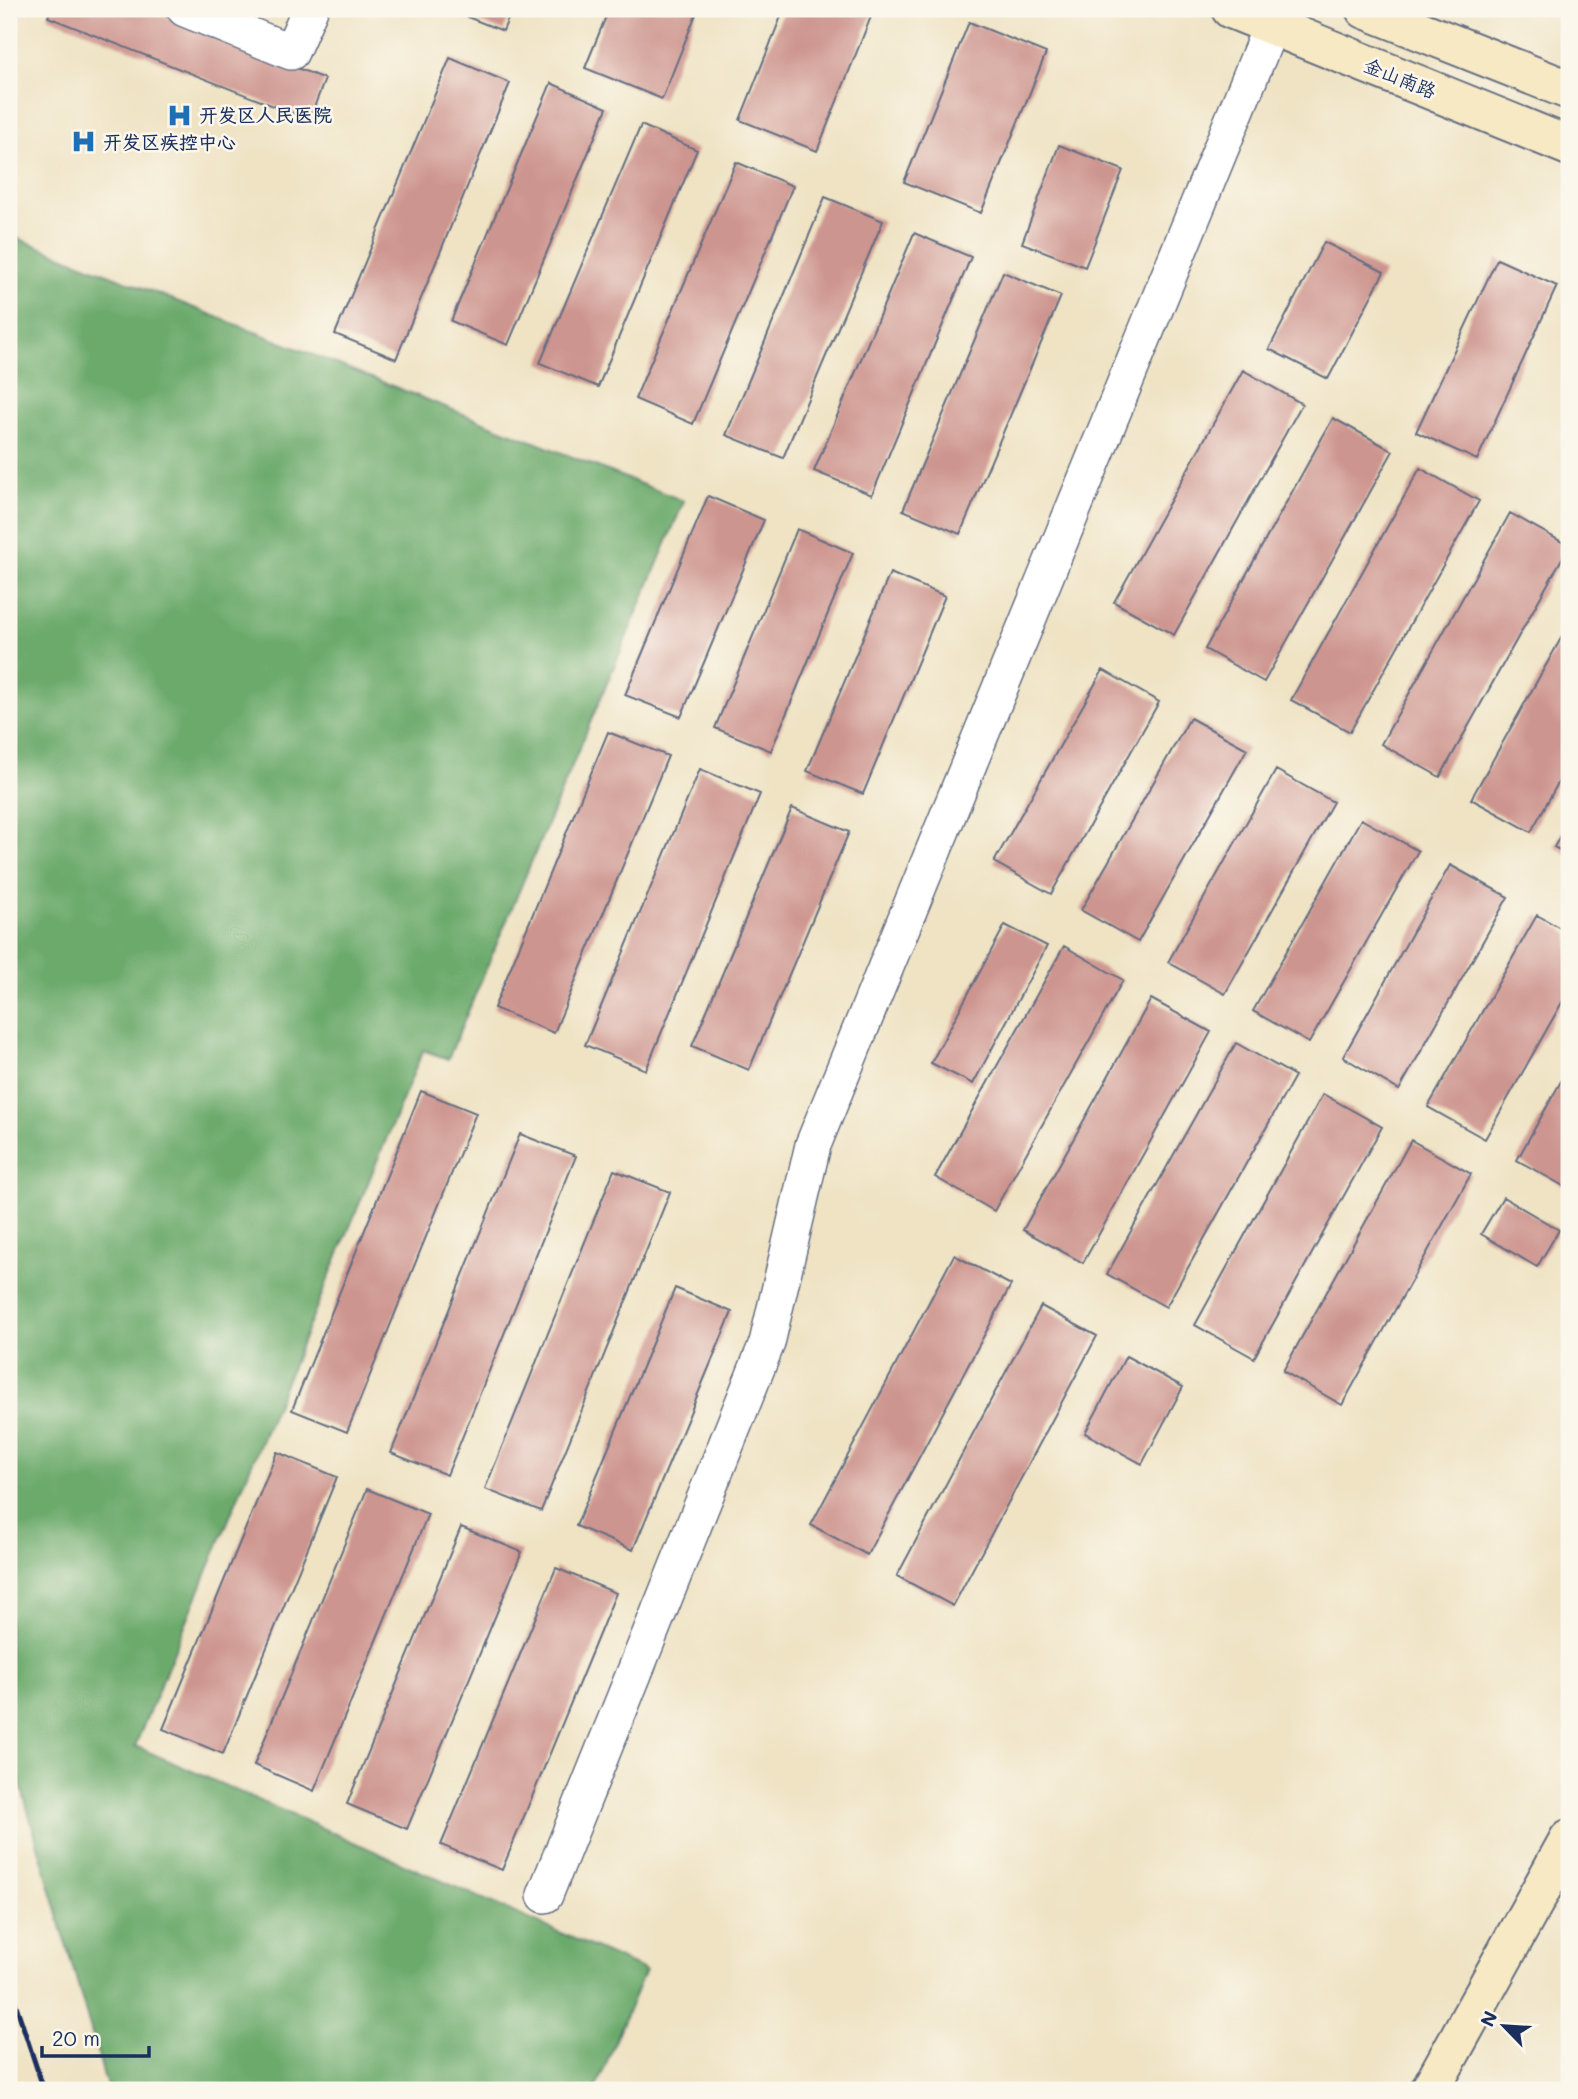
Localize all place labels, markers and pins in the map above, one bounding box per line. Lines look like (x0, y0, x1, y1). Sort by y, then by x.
hospital icon: 开发区人民医院 (165, 101, 193, 129)
place label: 开发区人民医院 (199, 102, 332, 127)
hospital icon: 开发区疾控中心 (69, 128, 97, 156)
place label: 开发区疾控中心 (103, 129, 236, 154)

